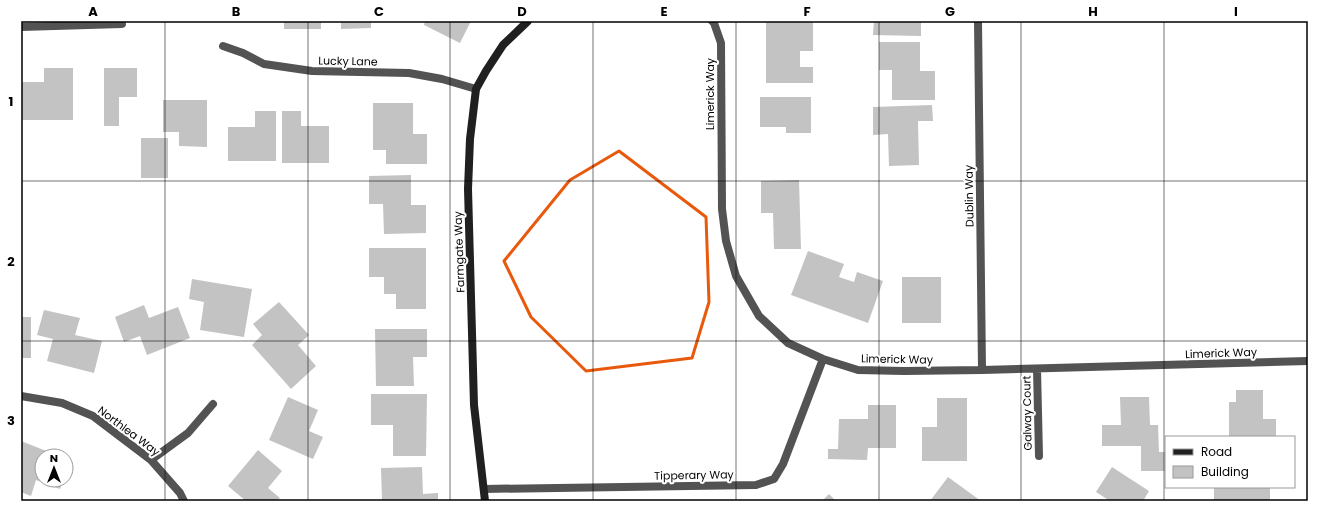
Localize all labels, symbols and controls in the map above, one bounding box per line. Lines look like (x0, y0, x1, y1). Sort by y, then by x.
text: A (88, 2, 98, 21)
text: B (232, 2, 241, 21)
text: C (374, 2, 384, 21)
text: D (517, 2, 527, 21)
text: E (660, 2, 668, 21)
text: F (803, 2, 811, 21)
text: G (945, 2, 955, 21)
text: H (1088, 2, 1098, 21)
text: I (1234, 2, 1238, 21)
street label: Lucky Lane (318, 52, 378, 70)
street label: Limerick Way (702, 57, 718, 130)
text: 1 (9, 92, 13, 111)
street label: Dublin Way (960, 164, 978, 227)
street label: Farmgate Way (450, 210, 468, 293)
text: 2 (7, 252, 15, 271)
street label: Limerick Way (1185, 344, 1258, 362)
street label: Limerick Way (861, 350, 934, 368)
street label: Galway Court (1018, 375, 1036, 451)
street label: Northlea Way (95, 402, 164, 460)
text: 3 (7, 411, 15, 430)
legend (1165, 436, 1295, 488)
text: Road (1201, 443, 1232, 460)
north arrow (34, 448, 74, 488)
text: N (50, 450, 58, 466)
text: Building (1201, 463, 1249, 480)
street label: Tipperary Way (654, 466, 735, 484)

